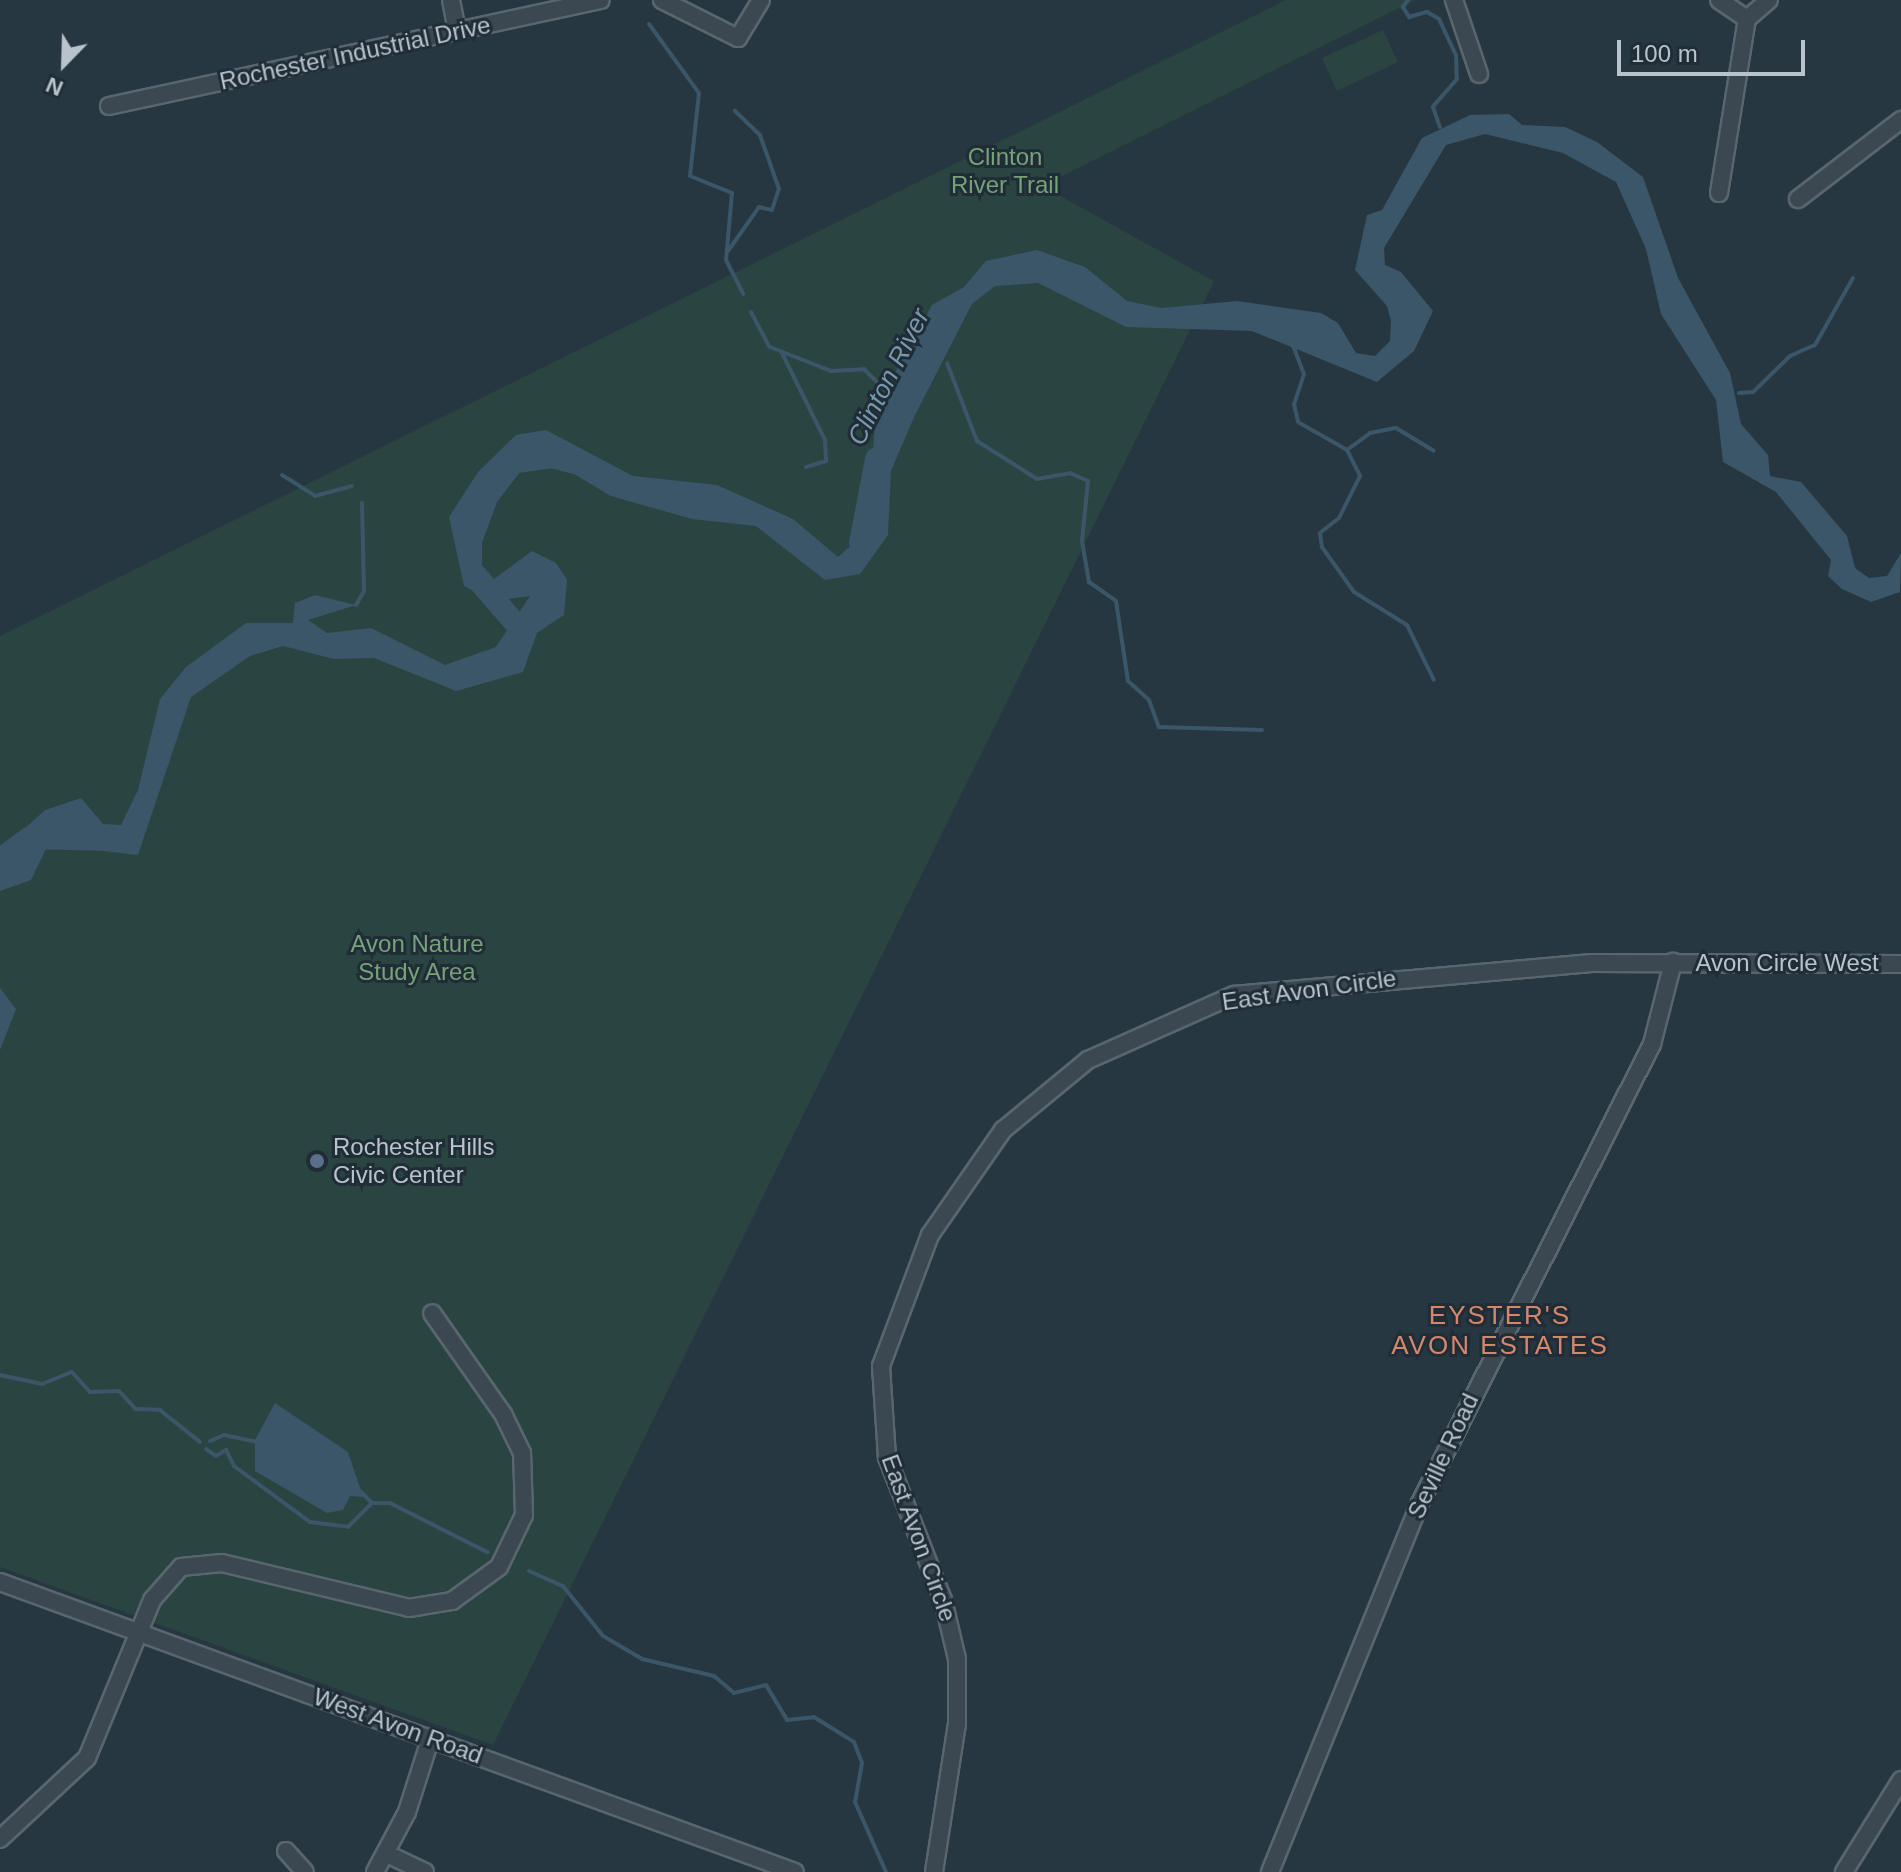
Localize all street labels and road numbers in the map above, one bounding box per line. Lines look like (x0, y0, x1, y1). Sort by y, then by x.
street label: Rochester Industrial Drive (217, 10, 493, 96)
street label: Avon Circle West (1695, 949, 1879, 977)
street label: East Avon Circle (1219, 963, 1399, 1017)
street label: Seville Road (1401, 1389, 1485, 1523)
street label: East Avon Circle (875, 1450, 963, 1626)
street label: West Avon Road (309, 1682, 487, 1770)

